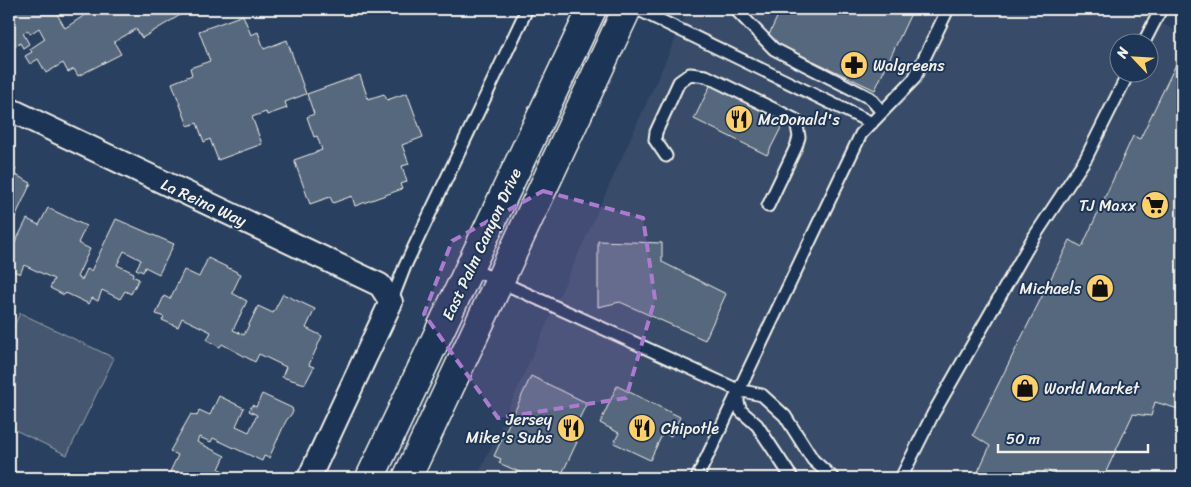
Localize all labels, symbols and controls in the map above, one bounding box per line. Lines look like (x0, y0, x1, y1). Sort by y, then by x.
north arrow (1108, 32, 1158, 82)
text: N (1109, 43, 1136, 63)
pharmacy icon: Walgreens (839, 50, 869, 80)
place label: Walgreens (873, 51, 945, 80)
restaurant icon: McDonald's (724, 104, 754, 134)
place label: McDonald's (758, 105, 840, 134)
street label: East Palm Canyon Drive (433, 163, 530, 325)
street label: La Reina Way (156, 170, 252, 235)
supermarket icon: TJ Maxx (1140, 190, 1170, 220)
place label: TJ Maxx (1079, 191, 1137, 220)
shop icon: Michaels (1085, 273, 1115, 303)
place label: Michaels (1019, 274, 1082, 303)
shop icon: World Market (1010, 373, 1040, 403)
place label: World Market (1044, 374, 1140, 403)
place label: Jersey Mike's Subs (466, 405, 553, 452)
restaurant icon: Jersey Mike's Subs (556, 413, 586, 443)
restaurant icon: Chipotle (627, 413, 657, 443)
place label: Chipotle (661, 414, 719, 443)
scale bar (998, 422, 1148, 454)
text: 50 m (1006, 426, 1041, 452)

